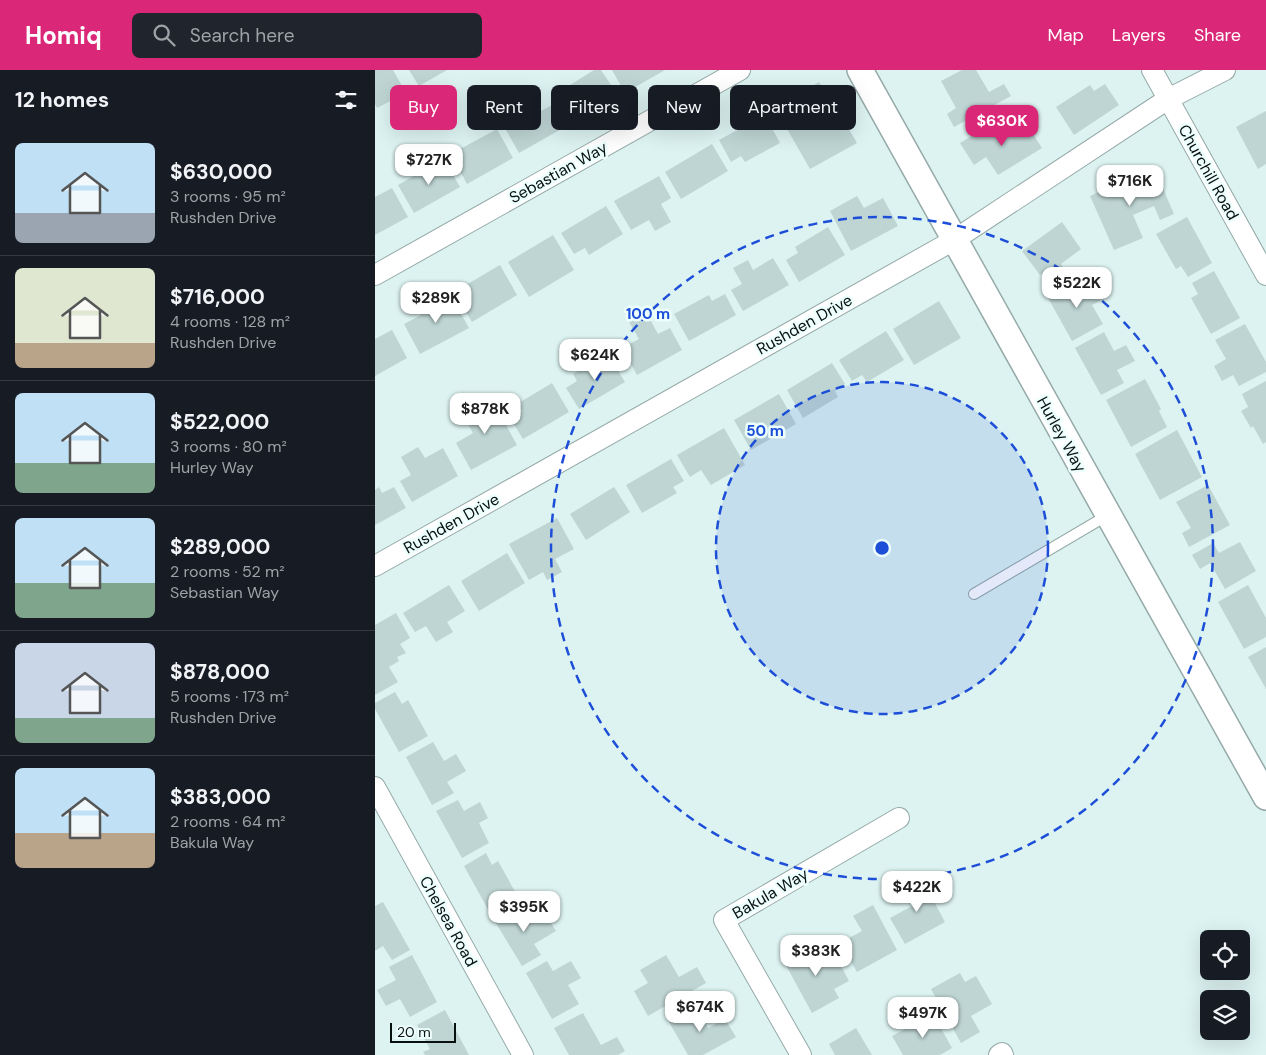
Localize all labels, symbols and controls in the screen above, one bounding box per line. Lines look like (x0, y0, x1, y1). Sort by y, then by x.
search box (132, 13, 482, 58)
text: Homiq (25, 20, 102, 51)
icon: search (150, 21, 178, 49)
text: Search here (190, 23, 295, 48)
text: Map (1048, 23, 1084, 47)
text: Layers (1112, 23, 1166, 47)
text: Share (1194, 23, 1241, 47)
chip: Buy (390, 85, 457, 130)
chip: Rent (467, 85, 541, 130)
chip: Filters (551, 85, 638, 130)
chip: New (648, 85, 720, 130)
chip: Apartment (730, 85, 856, 130)
text: 12 homes (15, 86, 109, 114)
icon: filters (332, 86, 360, 114)
pin: $630K (967, 104, 1037, 147)
text: $630K (976, 110, 1028, 131)
street label: Churchill Road (1174, 121, 1244, 224)
street label: Sebastian Way (505, 137, 611, 208)
pin: $727K (394, 144, 464, 186)
text: $727K (406, 149, 452, 170)
text: $630,000 (170, 158, 272, 186)
icon: home (55, 163, 115, 223)
pin: $716K (1095, 164, 1165, 207)
text: $716K (1108, 170, 1152, 191)
text: 3 rooms · 95 m² (170, 186, 286, 207)
text: Rushden Drive (170, 207, 276, 228)
pin: $522K (1042, 266, 1112, 309)
text: $522K (1053, 272, 1101, 293)
pin: $289K (401, 282, 471, 324)
text: $716,000 (170, 283, 265, 311)
text: $289K (411, 287, 461, 308)
icon: home (55, 288, 115, 348)
street label: Rushden Drive (753, 289, 856, 359)
text: 100 m (626, 304, 670, 324)
text: 4 rooms · 128 m² (170, 311, 290, 332)
text: Rushden Drive (170, 332, 276, 353)
pin: $624K (560, 338, 630, 381)
text: $624K (570, 344, 620, 365)
pin: $878K (450, 392, 520, 435)
street label: Hurley Way (1032, 393, 1091, 476)
text: $878K (461, 398, 509, 419)
text: $522,000 (170, 408, 269, 436)
icon: home (55, 413, 115, 473)
text: 50 m (746, 421, 784, 441)
text: 3 rooms · 80 m² (170, 436, 287, 457)
text: Hurley Way (170, 457, 254, 478)
street label: Rushden Drive (400, 488, 503, 558)
text: $289,000 (170, 533, 270, 561)
icon: home (55, 538, 115, 598)
centre of rings (873, 539, 891, 557)
text: 2 rooms · 52 m² (170, 561, 285, 582)
text: Sebastian Way (170, 582, 279, 603)
text: $878,000 (170, 658, 270, 686)
icon: home (55, 663, 115, 723)
text: 5 rooms · 173 m² (170, 686, 289, 707)
text: Rushden Drive (170, 707, 276, 728)
text: $383,000 (170, 783, 271, 811)
icon: home (55, 788, 115, 848)
text: 2 rooms · 64 m² (170, 811, 286, 832)
text: Bakula Way (170, 832, 254, 853)
street label: Bakula Way (729, 863, 812, 924)
pin: $422K (882, 870, 952, 913)
street label: Chelsea Road (415, 872, 482, 970)
text: $422K (893, 876, 941, 897)
pin: $395K (489, 890, 559, 933)
text: $395K (499, 896, 549, 917)
map controls (1200, 930, 1250, 1040)
button: locate (1200, 930, 1250, 980)
pin: $383K (781, 934, 851, 977)
text: $383K (791, 940, 841, 961)
pin: $674K (665, 990, 735, 1033)
button: layers (1200, 990, 1250, 1040)
text: $674K (676, 996, 724, 1017)
pin: $497K (888, 996, 958, 1039)
text: $497K (898, 1002, 948, 1023)
scale bar (390, 1020, 456, 1043)
text: 20 m (397, 1023, 431, 1041)

